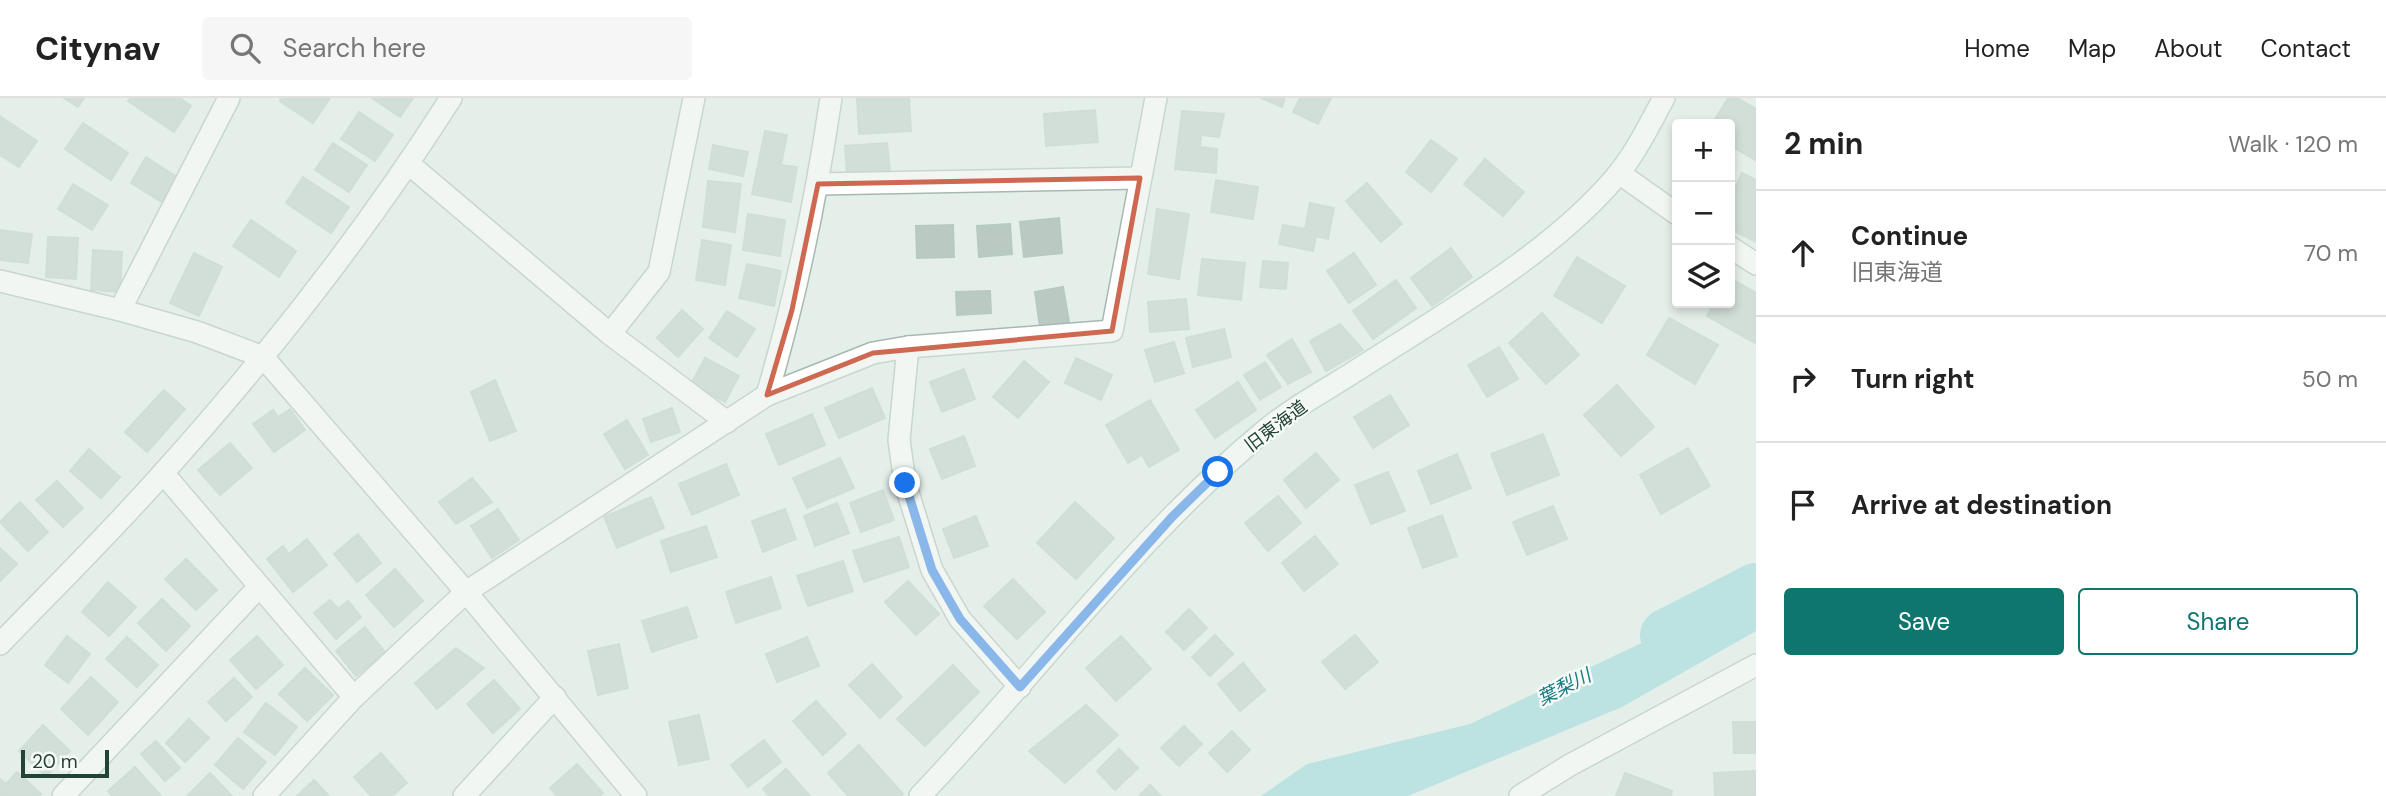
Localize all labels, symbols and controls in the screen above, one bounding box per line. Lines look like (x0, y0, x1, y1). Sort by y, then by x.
search box (202, 17, 692, 80)
text: Citynav (35, 27, 160, 70)
icon: search (226, 29, 264, 67)
text: Search here (282, 31, 426, 65)
text: Home (1964, 33, 2030, 64)
text: Map (2068, 33, 2116, 64)
text: About (2154, 33, 2223, 64)
text: Contact (2261, 33, 2351, 64)
map controls (1672, 119, 1735, 308)
button: + (1672, 119, 1735, 182)
text: 2 min (1784, 124, 1863, 163)
text: Walk · 120 m (2228, 129, 2358, 159)
button: − (1672, 182, 1735, 245)
text: Continue (1851, 219, 1968, 253)
icon: ahead (1784, 234, 1822, 272)
text: 70 m (2304, 238, 2358, 268)
button: layers (1672, 245, 1735, 308)
text: 旧東海道 (1851, 257, 1943, 287)
icon: right (1784, 360, 1822, 398)
text: Turn right (1851, 362, 1975, 396)
text: 50 m (2302, 364, 2358, 394)
street label: 旧東海道 (1240, 395, 1312, 457)
route start (1202, 456, 1233, 487)
route end (889, 467, 920, 498)
icon: arrive (1784, 486, 1822, 524)
text: Arrive at destination (1851, 488, 2112, 522)
button: Save (1784, 588, 2064, 655)
button: Share (2078, 588, 2358, 655)
water label: 葉梨川 (1533, 662, 1597, 711)
scale bar (21, 747, 108, 779)
text: 20 m (32, 749, 78, 774)

